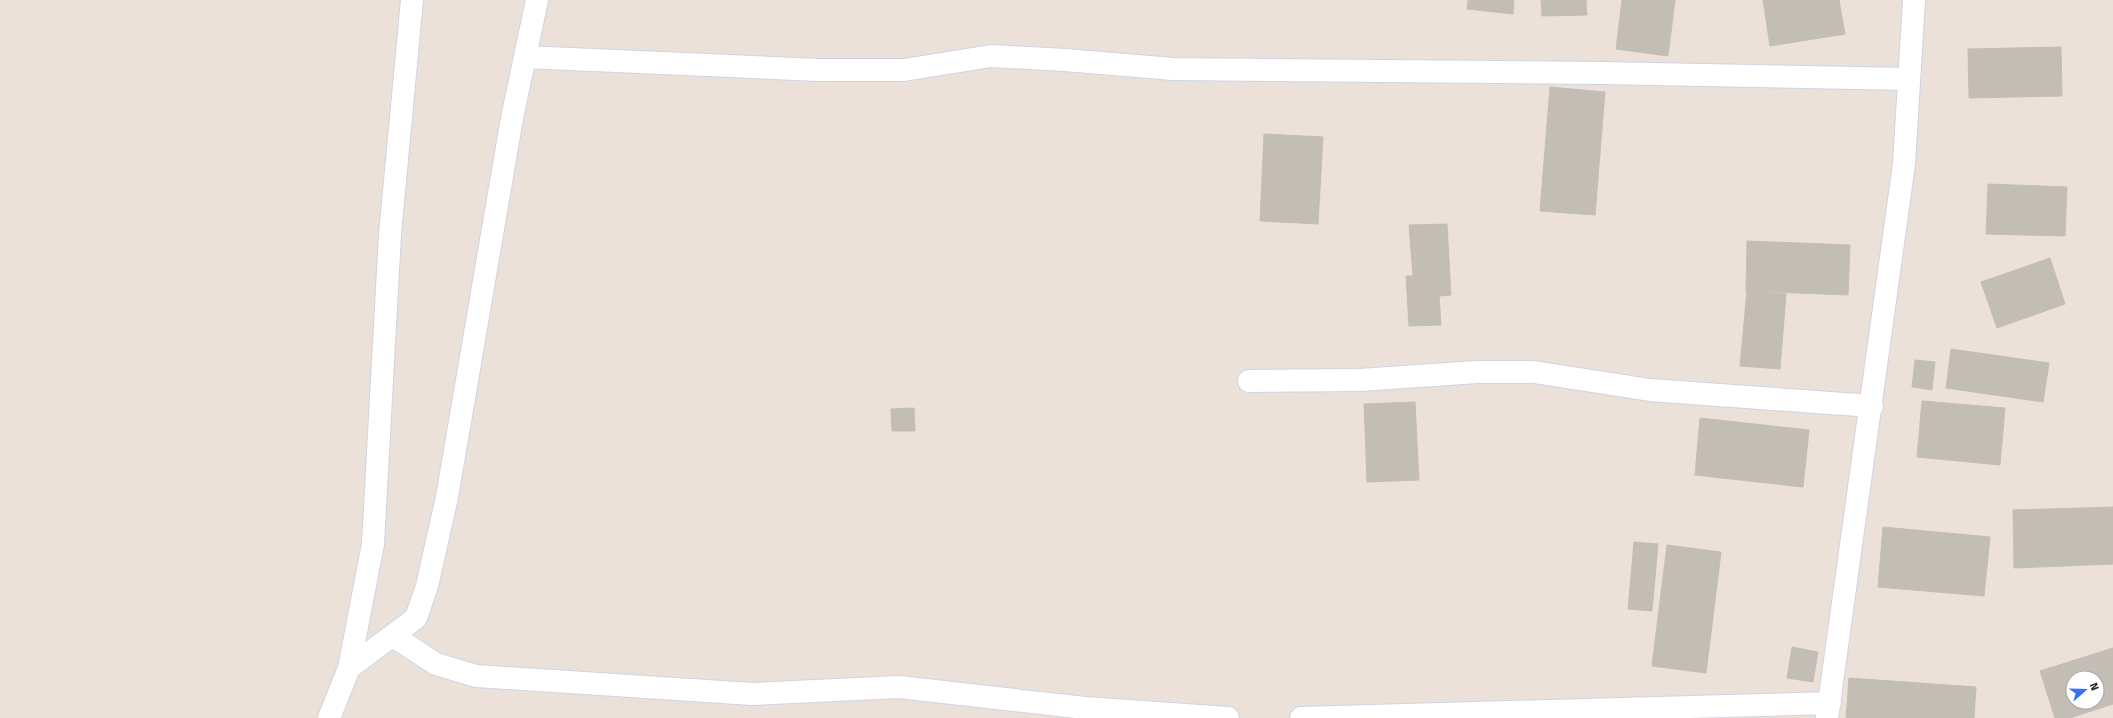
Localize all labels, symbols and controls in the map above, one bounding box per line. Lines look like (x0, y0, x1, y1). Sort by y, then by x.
north arrow (2065, 670, 2105, 710)
text: N (2087, 681, 2101, 692)

